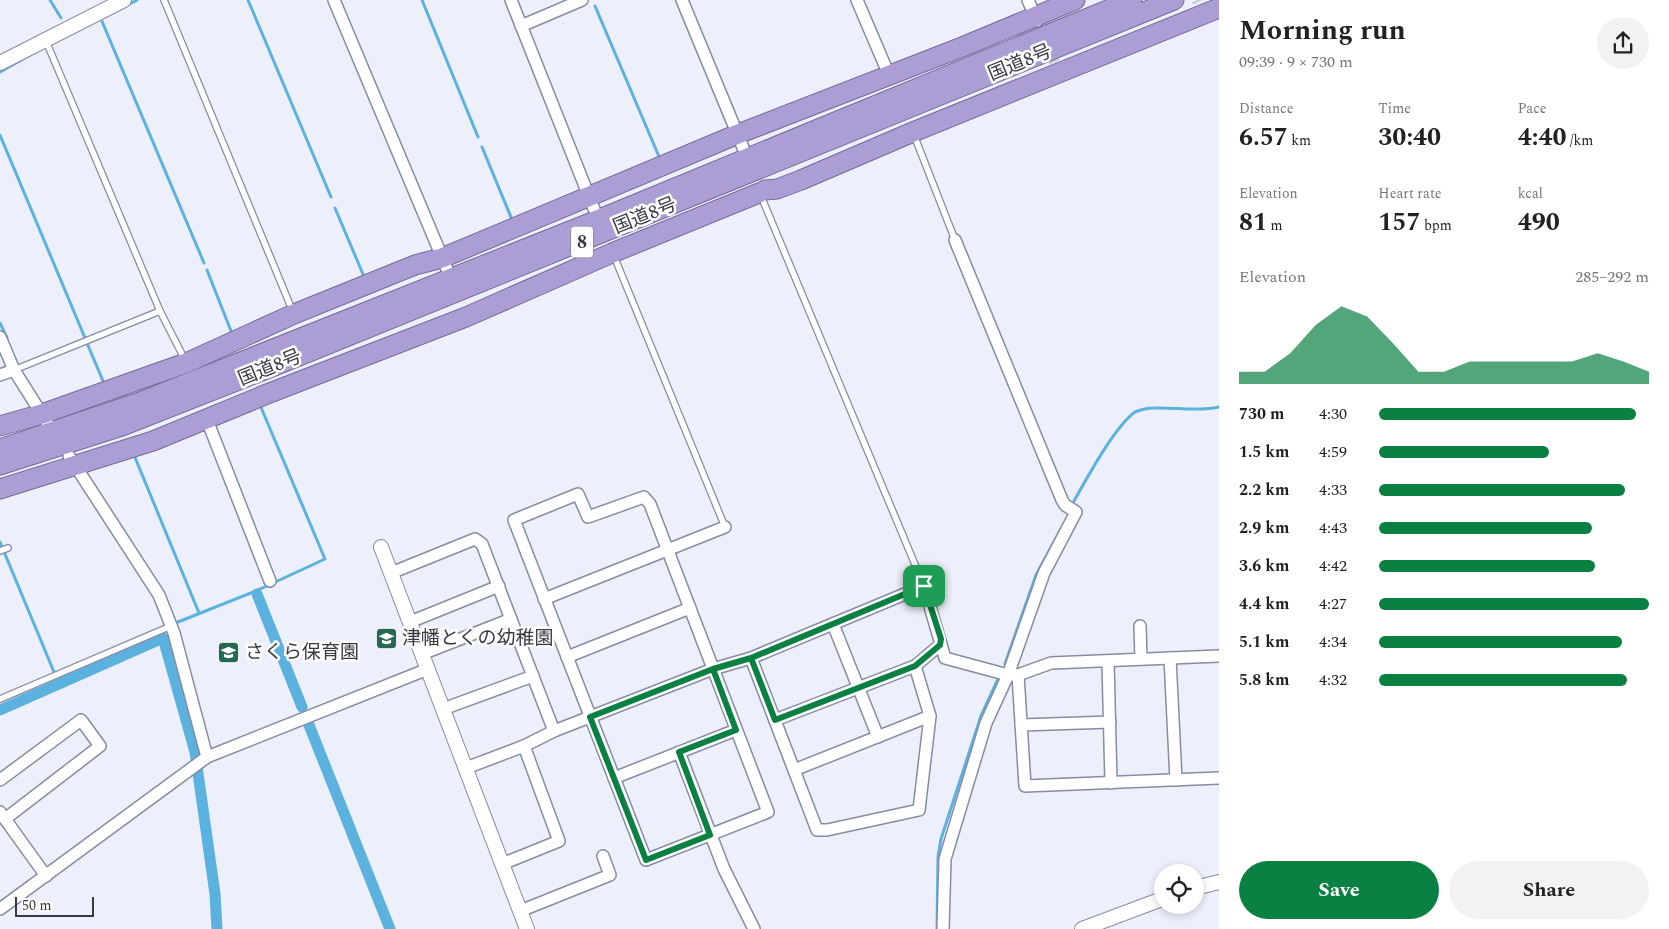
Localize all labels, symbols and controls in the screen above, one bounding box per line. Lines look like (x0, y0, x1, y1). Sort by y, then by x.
text: Morning run (1239, 9, 1406, 52)
button: share (1597, 17, 1649, 69)
street label: 国道8号 (984, 37, 1056, 89)
text: 09:39 · 9 × 730 m (1239, 50, 1353, 74)
text: Distance (1239, 98, 1294, 119)
text: Time (1378, 98, 1411, 119)
text: Pace (1518, 98, 1547, 119)
text: 6.57 (1239, 119, 1288, 157)
text: 30:40 (1378, 119, 1441, 157)
text: 4:40 (1518, 119, 1566, 157)
text: km (1288, 130, 1311, 151)
text: /km (1566, 130, 1593, 151)
text: Elevation (1239, 183, 1298, 204)
text: Heart rate (1378, 183, 1442, 204)
text: kcal (1518, 183, 1543, 204)
street label: 国道8号 (609, 190, 681, 242)
text: 81 (1239, 204, 1267, 242)
text: 157 (1378, 204, 1420, 242)
text: 490 (1518, 204, 1560, 242)
text: m (1267, 215, 1283, 236)
text: bpm (1420, 215, 1452, 236)
road number: 8 (571, 226, 593, 258)
text: Elevation (1239, 265, 1306, 289)
text: 285–292 m (1575, 265, 1649, 289)
street label: 国道8号 (234, 342, 306, 394)
text: 730 m (1239, 402, 1284, 426)
text: 4:30 (1319, 402, 1347, 426)
text: 1.5 km (1239, 440, 1289, 464)
text: 4:59 (1319, 440, 1347, 464)
text: 2.2 km (1239, 478, 1289, 502)
text: 4:33 (1319, 478, 1347, 502)
text: 2.9 km (1239, 516, 1289, 540)
text: 4:43 (1319, 516, 1347, 540)
text: 3.6 km (1239, 554, 1289, 578)
text: 4:42 (1319, 554, 1347, 578)
pin (903, 565, 945, 607)
icon: arrive (910, 572, 938, 600)
text: 4.4 km (1239, 592, 1289, 616)
text: 4:27 (1319, 592, 1347, 616)
place label: 津幡とくの幼稚園 (402, 624, 553, 653)
school or university icon: 津幡とくの幼稚園 (374, 626, 398, 650)
text: 5.1 km (1239, 630, 1289, 654)
text: 4:34 (1319, 630, 1347, 654)
place label: さくら保育園 (245, 638, 359, 667)
school or university icon: さくら保育園 (217, 640, 241, 664)
text: 5.8 km (1239, 668, 1289, 692)
text: 4:32 (1319, 668, 1347, 692)
button: Save (1239, 861, 1439, 919)
button: Share (1449, 861, 1649, 919)
map controls (1154, 864, 1204, 914)
button: locate (1154, 864, 1204, 914)
scale bar (15, 894, 94, 917)
text: 50 m (22, 895, 52, 916)

